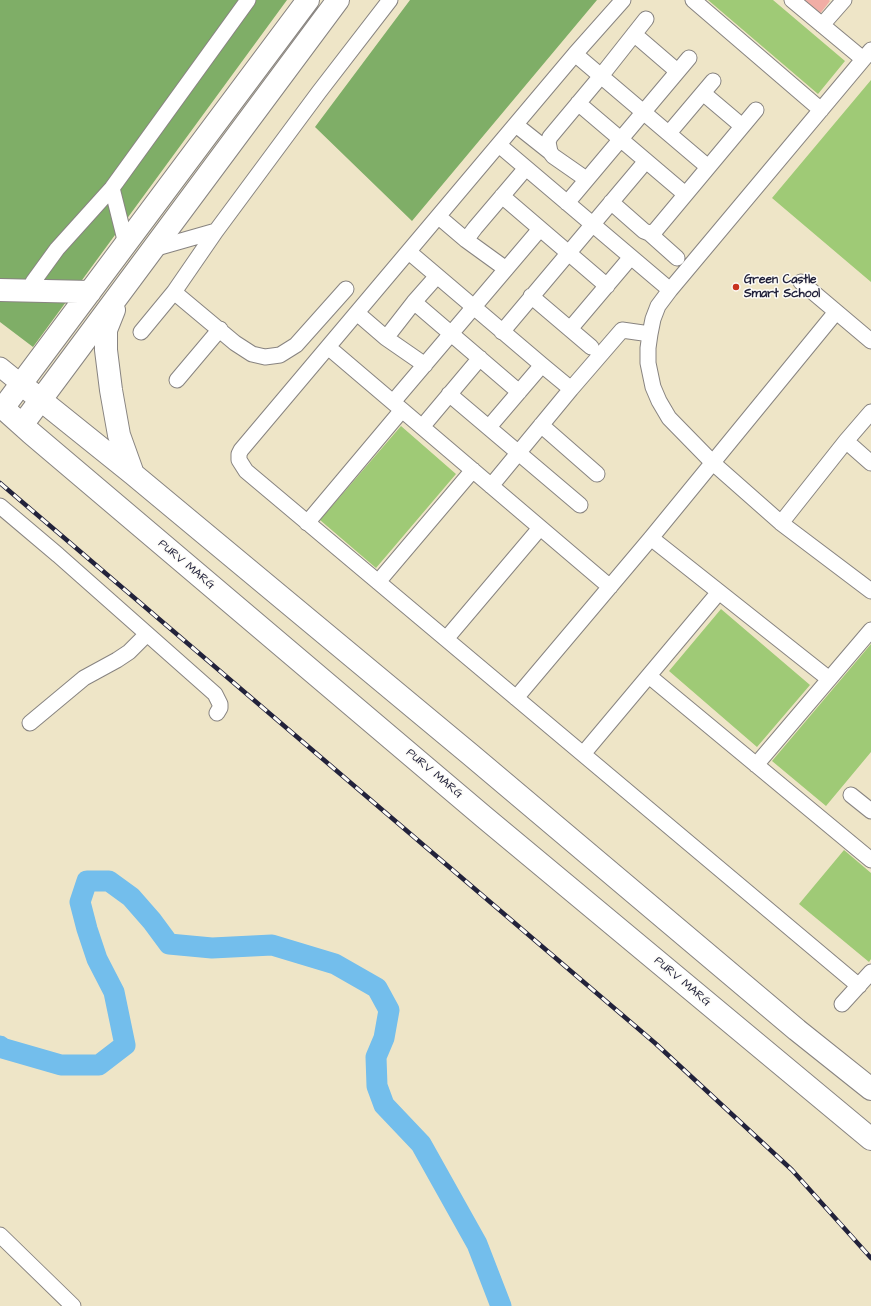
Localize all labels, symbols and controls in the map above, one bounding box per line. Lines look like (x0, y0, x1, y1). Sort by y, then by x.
place label: Green Castle Smart School (744, 273, 820, 301)
marker: Green Castle Smart School (731, 282, 741, 292)
street label: PURV MARG (155, 537, 217, 593)
street label: PURV MARG (403, 746, 465, 802)
street label: PURV MARG (651, 954, 713, 1010)

